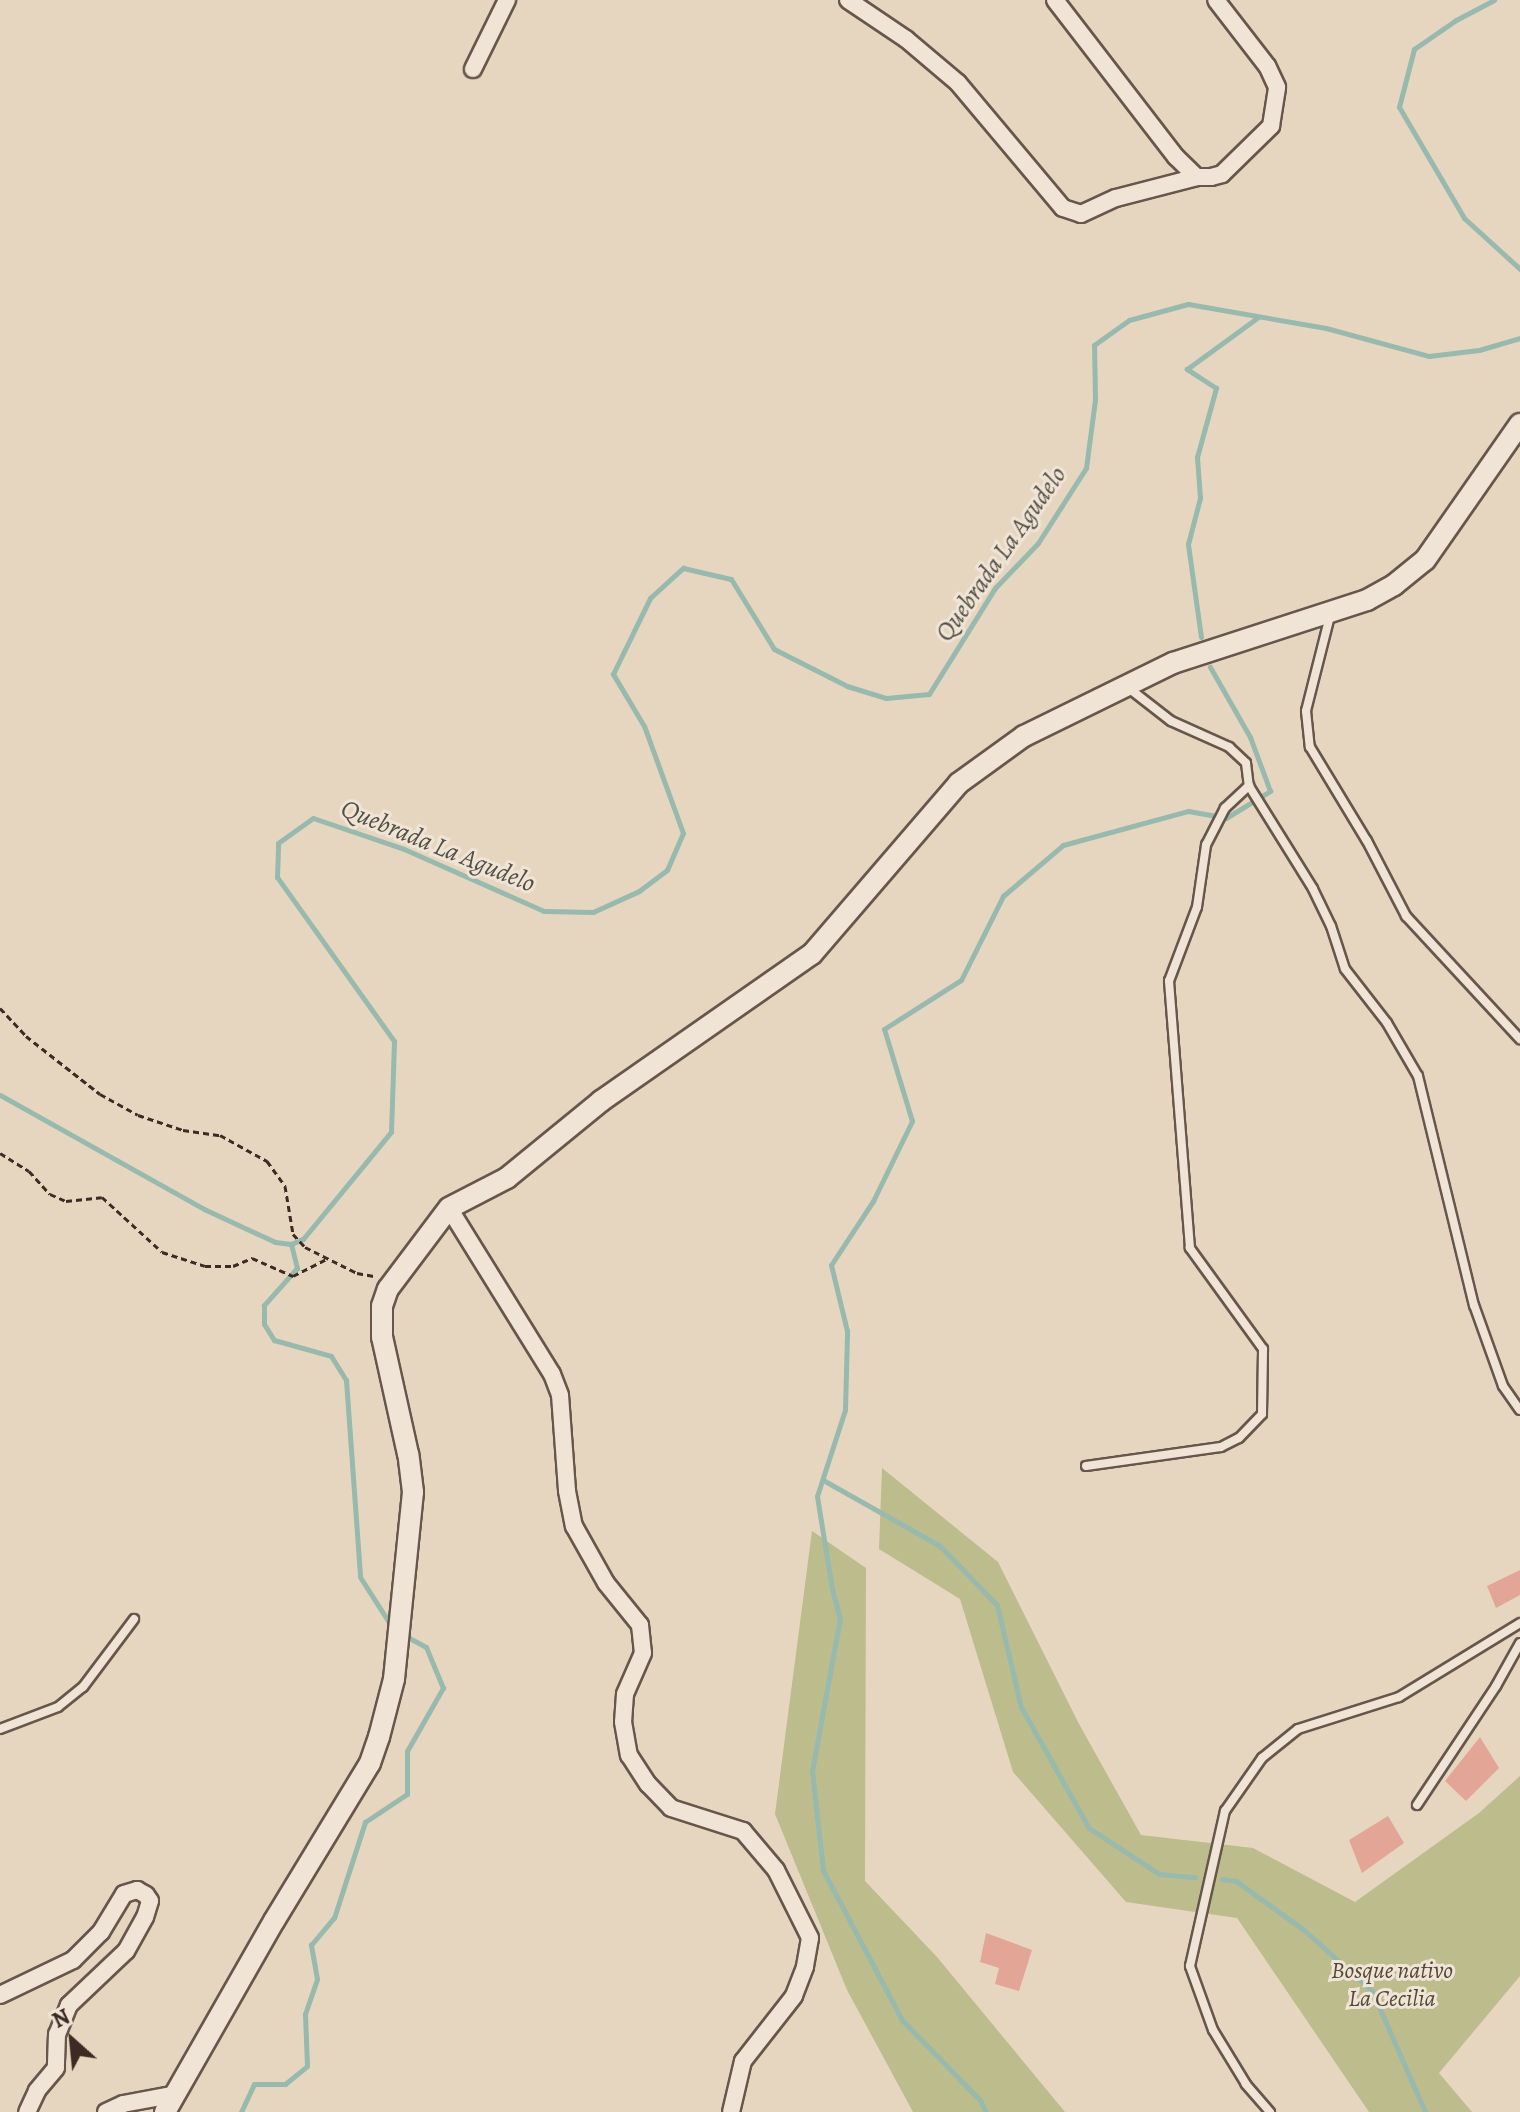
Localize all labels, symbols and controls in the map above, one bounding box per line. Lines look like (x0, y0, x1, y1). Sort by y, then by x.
water label: Quebrada La Agudelo (929, 460, 1073, 648)
water label: Quebrada La Agudelo (336, 793, 540, 899)
park label: Bosque nativo La Cecilia (1331, 1957, 1453, 2013)
north arrow (32, 2000, 112, 2080)
text: N (47, 2002, 75, 2036)

